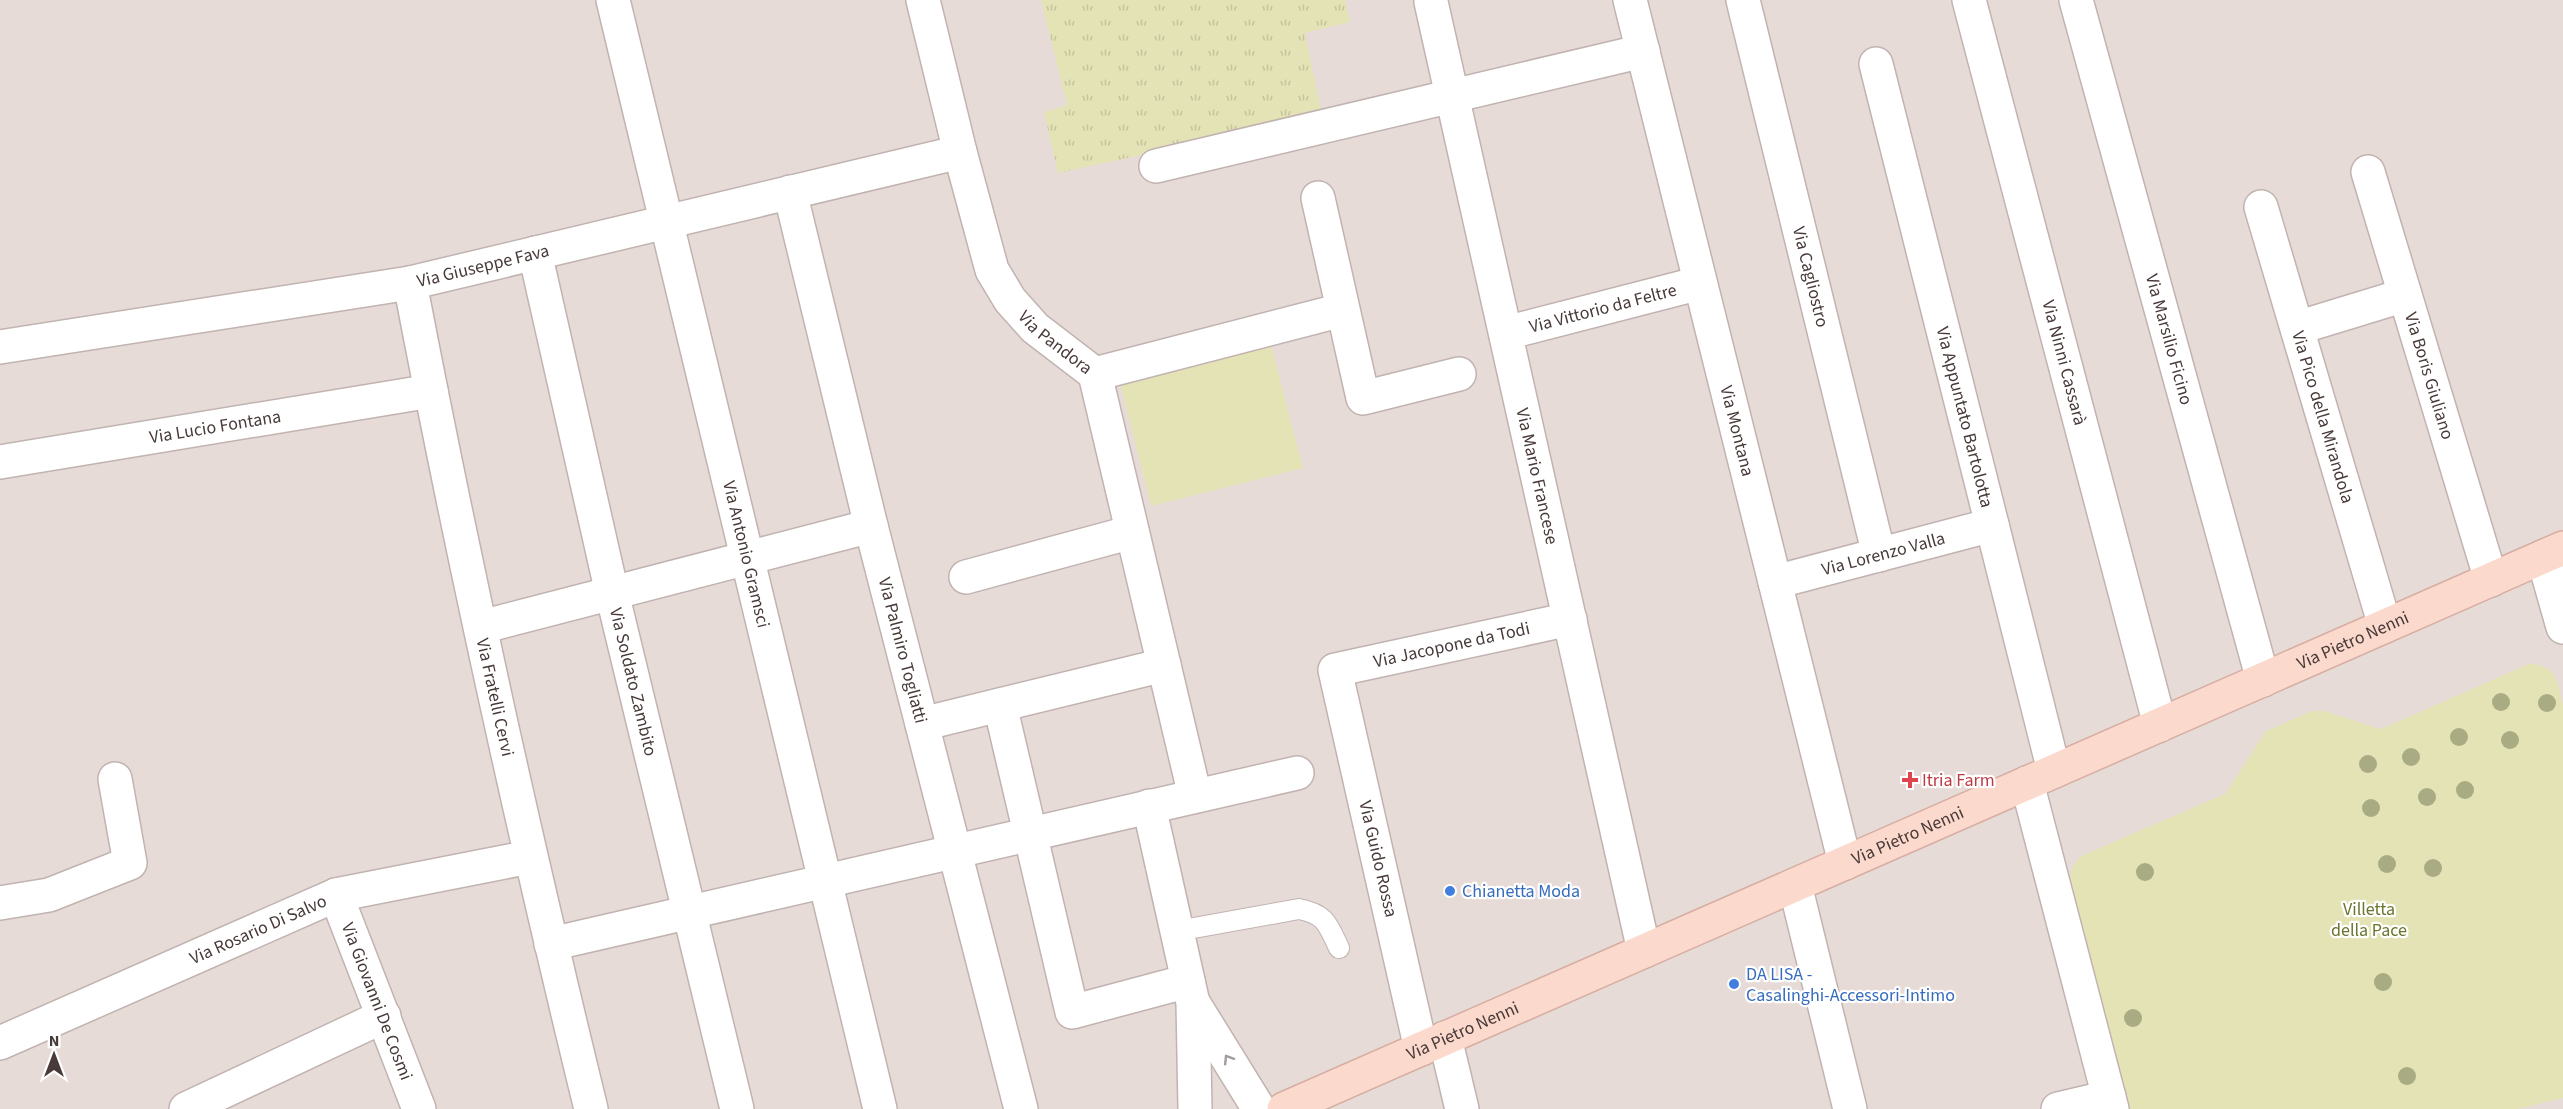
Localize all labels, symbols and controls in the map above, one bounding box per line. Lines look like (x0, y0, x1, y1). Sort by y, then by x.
street label: Via Cagliostro (1786, 224, 1835, 330)
street label: Via Giuseppe Fava (414, 238, 552, 293)
street label: Via Marsilio Ficino (2139, 271, 2199, 408)
street label: Via Vittorio da Feltre (1526, 277, 1679, 339)
street label: Via Ninni Cassarà (2036, 297, 2093, 428)
street label: Via Pandora (1012, 305, 1098, 380)
street label: Via Boris Giuliano (2399, 309, 2460, 443)
street label: Via Appuntato Bartolotta (1930, 324, 2000, 510)
street label: Via Pico della Mirandola (2286, 328, 2361, 506)
street label: Via Montana (1714, 383, 1761, 479)
street label: Via Lucio Fontana (148, 403, 283, 450)
street label: Via Mario Francese (1510, 406, 1565, 547)
street label: Via Antonio Gramsci (717, 478, 776, 630)
street label: Via Lorenzo Valla (1819, 525, 1948, 582)
street label: Via Palmiro Togliatti (872, 575, 934, 726)
street label: Via Soldato Zambito (603, 605, 664, 759)
street label: Via Pietro Nenni (2293, 605, 2413, 676)
street label: Via Jacopone da Todi (1371, 616, 1532, 674)
street label: Via Fratelli Cervi (470, 636, 521, 759)
place label: Itria Farm (1922, 768, 1995, 793)
marker: Itria Farm (1903, 773, 1917, 787)
street label: Via Guido Rossa (1352, 798, 1404, 920)
street label: Via Pietro Nenni (1848, 800, 1968, 871)
place label: Chianetta Moda (1462, 879, 1580, 904)
marker: Chianetta Moda (1443, 884, 1457, 898)
street label: Via Rosario Di Salvo (186, 888, 331, 970)
park label: Villetta della Pace (2331, 897, 2407, 943)
street label: Via Giovanni De Cosmi (335, 919, 419, 1084)
place label: DA LISA - Casalinghi-Accessori-Intimo (1746, 962, 1955, 1008)
marker: DA LISA - Casalinghi-Accessori-Intimo (1727, 977, 1741, 991)
street label: Via Pietro Nenni (1403, 995, 1523, 1066)
north arrow (24, 1025, 84, 1085)
text: N (49, 1030, 59, 1052)
one-way arrow (1225, 1055, 1236, 1066)

